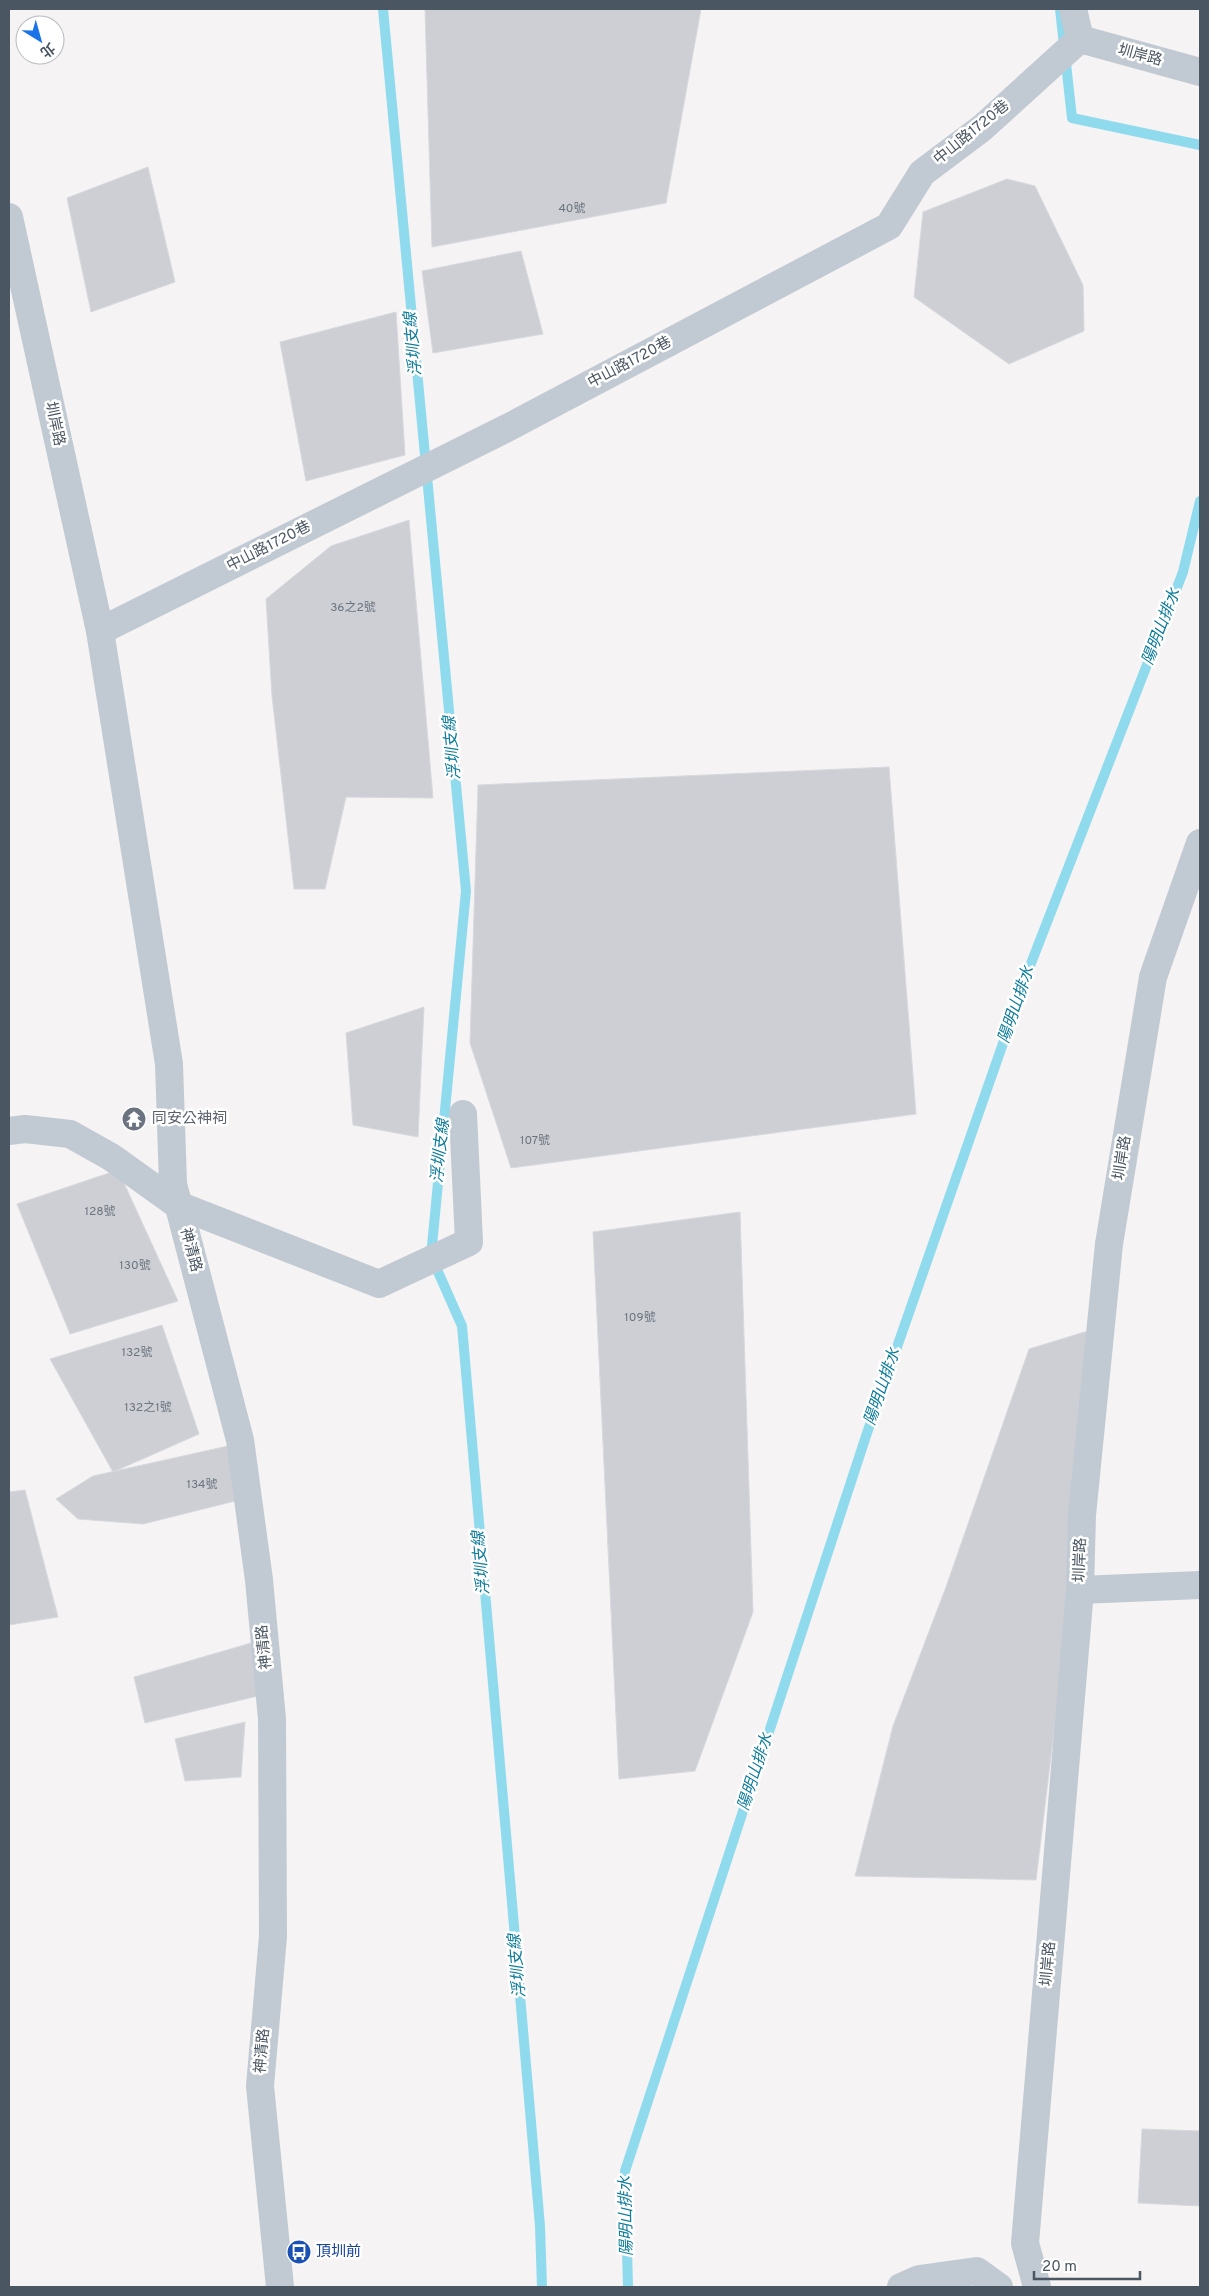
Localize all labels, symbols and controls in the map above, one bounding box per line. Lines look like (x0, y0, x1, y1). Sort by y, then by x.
north arrow (15, 15, 65, 65)
text: 北 (36, 38, 58, 60)
street label: 圳岸路 (1116, 41, 1164, 71)
street label: 中山路1720巷 (930, 97, 1014, 169)
house number: 40號 (558, 201, 586, 217)
water label: 浮圳支線 (401, 309, 427, 377)
street label: 中山路1720巷 (585, 333, 675, 393)
street label: 圳岸路 (40, 400, 68, 448)
street label: 中山路1720巷 (224, 518, 314, 576)
water label: 陽明山排水 (1138, 585, 1186, 668)
house number: 36之2號 (330, 600, 376, 616)
water label: 浮圳支線 (440, 713, 466, 781)
water label: 陽明山排水 (995, 963, 1040, 1046)
temple icon: 同安公神祠 (121, 1106, 147, 1132)
place label: 同安公神祠 (152, 1110, 227, 1129)
water label: 浮圳支線 (428, 1116, 454, 1184)
house number: 107號 (520, 1133, 550, 1149)
street label: 圳岸路 (1110, 1134, 1136, 1182)
house number: 128號 (84, 1204, 116, 1220)
street label: 神清路 (175, 1226, 205, 1274)
house number: 130號 (119, 1258, 151, 1274)
house number: 109號 (624, 1310, 656, 1326)
house number: 132號 (122, 1345, 152, 1361)
water label: 陽明山排水 (861, 1345, 906, 1428)
house number: 132之1號 (124, 1400, 172, 1416)
house number: 134號 (186, 1477, 218, 1493)
water label: 浮圳支線 (469, 1528, 495, 1596)
street label: 圳岸路 (1071, 1537, 1091, 1583)
street label: 神清路 (253, 1624, 277, 1670)
water label: 陽明山排水 (734, 1730, 778, 1813)
water label: 浮圳支線 (505, 1931, 531, 1999)
street label: 圳岸路 (1038, 1941, 1060, 1987)
street label: 神清路 (252, 2028, 274, 2074)
water label: 陽明山排水 (616, 2175, 638, 2256)
bus stop icon: 頂圳前 (286, 2239, 312, 2265)
place label: 頂圳前 (316, 2243, 361, 2262)
scale bar (1034, 2248, 1140, 2280)
text: 20 m (1042, 2258, 1077, 2277)

